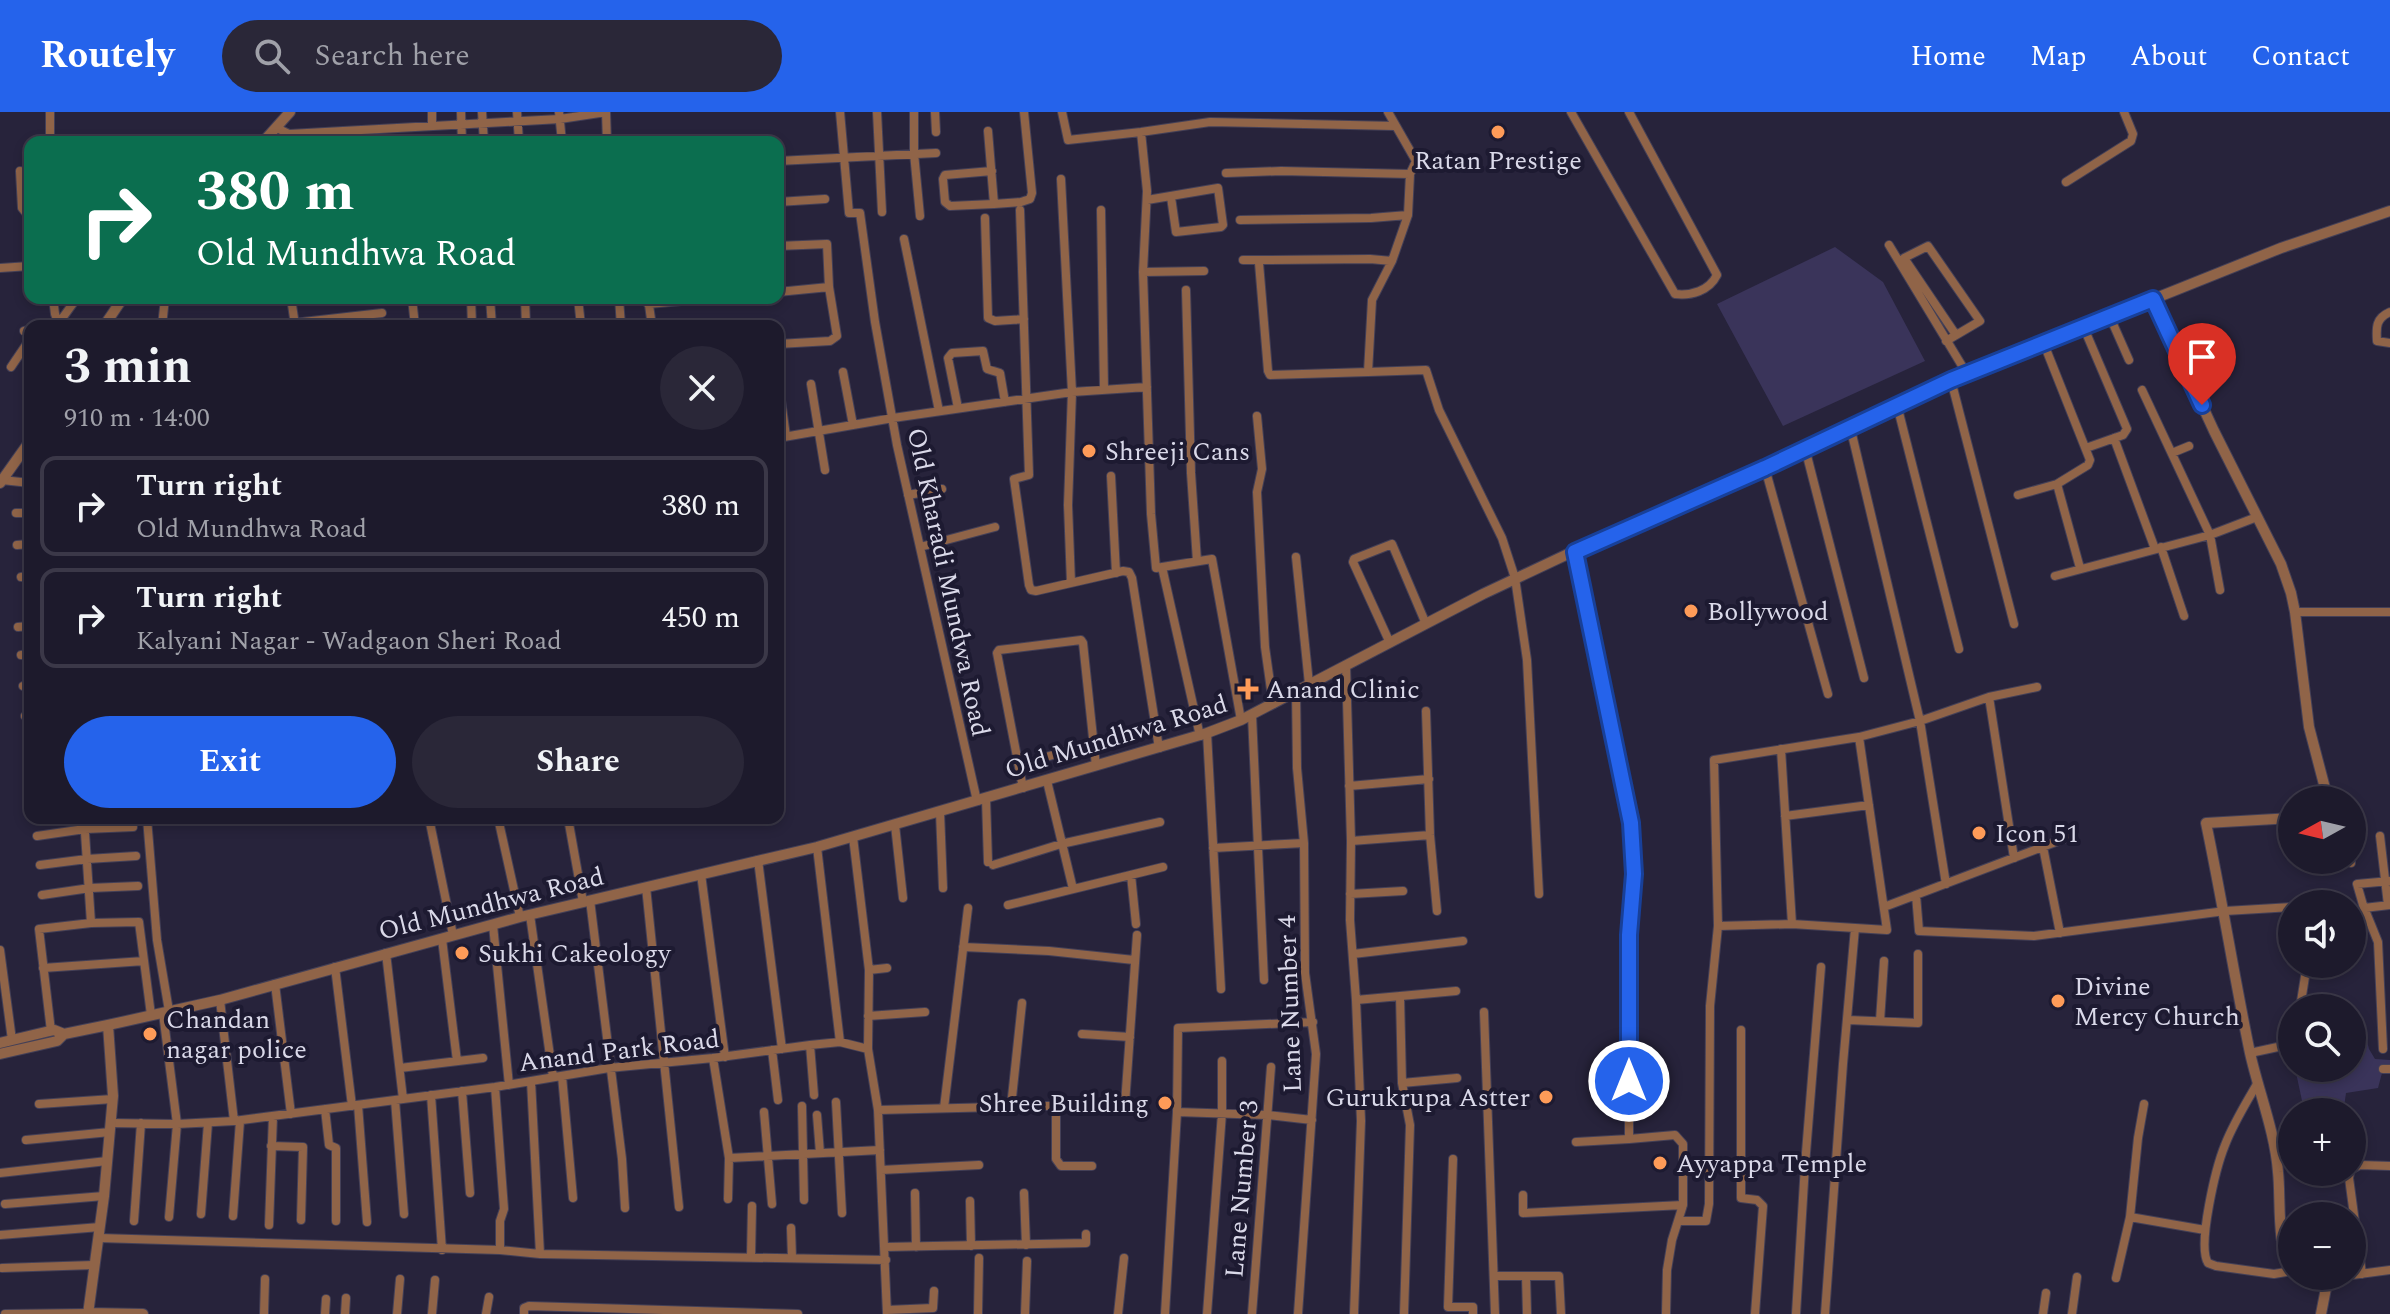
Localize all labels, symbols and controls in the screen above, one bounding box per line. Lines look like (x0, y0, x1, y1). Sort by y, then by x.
search box (222, 20, 782, 92)
text: Routely (40, 27, 174, 85)
text: Search here (314, 33, 470, 79)
icon: search (250, 34, 294, 78)
text: Home (1910, 35, 1986, 78)
text: Map (2030, 35, 2086, 78)
text: About (2130, 35, 2207, 78)
text: Contact (2251, 35, 2350, 78)
marker: Ratan Prestige (1489, 123, 1507, 141)
place label: Ratan Prestige (1414, 141, 1582, 181)
text: 380 m (196, 150, 355, 235)
icon: right (64, 168, 168, 272)
text: Old Mundhwa Road (196, 227, 516, 282)
pin (2168, 323, 2236, 405)
text: 3 min (64, 331, 192, 404)
icon: arrive (2180, 335, 2224, 379)
button: close (660, 346, 744, 430)
text: 910 m · 14:00 (64, 398, 210, 438)
street label: Old Kharadi Mundwa Road (896, 424, 1000, 740)
place label: Shreeji Cans (1105, 432, 1250, 472)
marker: Shreeji Cans (1080, 442, 1098, 460)
text: Turn right (136, 463, 282, 509)
text: 380 m (662, 483, 740, 529)
icon: right (68, 484, 112, 528)
text: Old Mundhwa Road (136, 509, 367, 549)
text: Turn right (136, 575, 282, 621)
place label: Bollywood (1707, 592, 1829, 632)
text: 450 m (662, 595, 740, 641)
icon: right (68, 596, 112, 640)
marker: Bollywood (1682, 602, 1700, 620)
text: Kalyani Nagar - Wadgaon Sheri Road (136, 621, 562, 661)
place label: Anand Clinic (1266, 670, 1420, 710)
marker: Anand Clinic (1237, 678, 1259, 700)
street label: Old Mundhwa Road (1000, 684, 1233, 790)
button: Exit (64, 716, 396, 808)
button: Share (412, 716, 744, 808)
north arrow (2278, 786, 2366, 874)
map controls (2278, 786, 2366, 1290)
place label: Icon 51 (1995, 814, 2079, 854)
marker: Icon 51 (1970, 824, 1988, 842)
street label: Old Mundhwa Road (374, 857, 608, 951)
button: sound (2278, 890, 2366, 978)
street label: Lane Number 4 (1267, 914, 1313, 1094)
place label: Sukhi Cakeology (478, 934, 672, 974)
marker: Sukhi Cakeology (453, 944, 471, 962)
place label: Divine Mercy Church (2074, 967, 2240, 1037)
marker: Divine Mercy Church (2049, 992, 2067, 1010)
button: search (2278, 994, 2366, 1082)
place label: Chandan nagar police (166, 1000, 307, 1070)
street label: Anand Park Road (516, 1019, 722, 1083)
marker: Chandan nagar police (141, 1025, 159, 1043)
position arrow (1587, 1039, 1671, 1123)
place label: Gurukrupa Astter (1326, 1078, 1530, 1118)
place label: Shree Building (979, 1084, 1149, 1124)
marker: Gurukrupa Astter (1537, 1088, 1555, 1106)
marker: Shree Building (1156, 1094, 1174, 1112)
button: + (2278, 1098, 2366, 1186)
street label: Lane Number 3 (1214, 1099, 1270, 1279)
place label: Ayyappa Temple (1676, 1144, 1867, 1184)
marker: Ayyappa Temple (1651, 1154, 1669, 1172)
button: − (2278, 1202, 2366, 1290)

